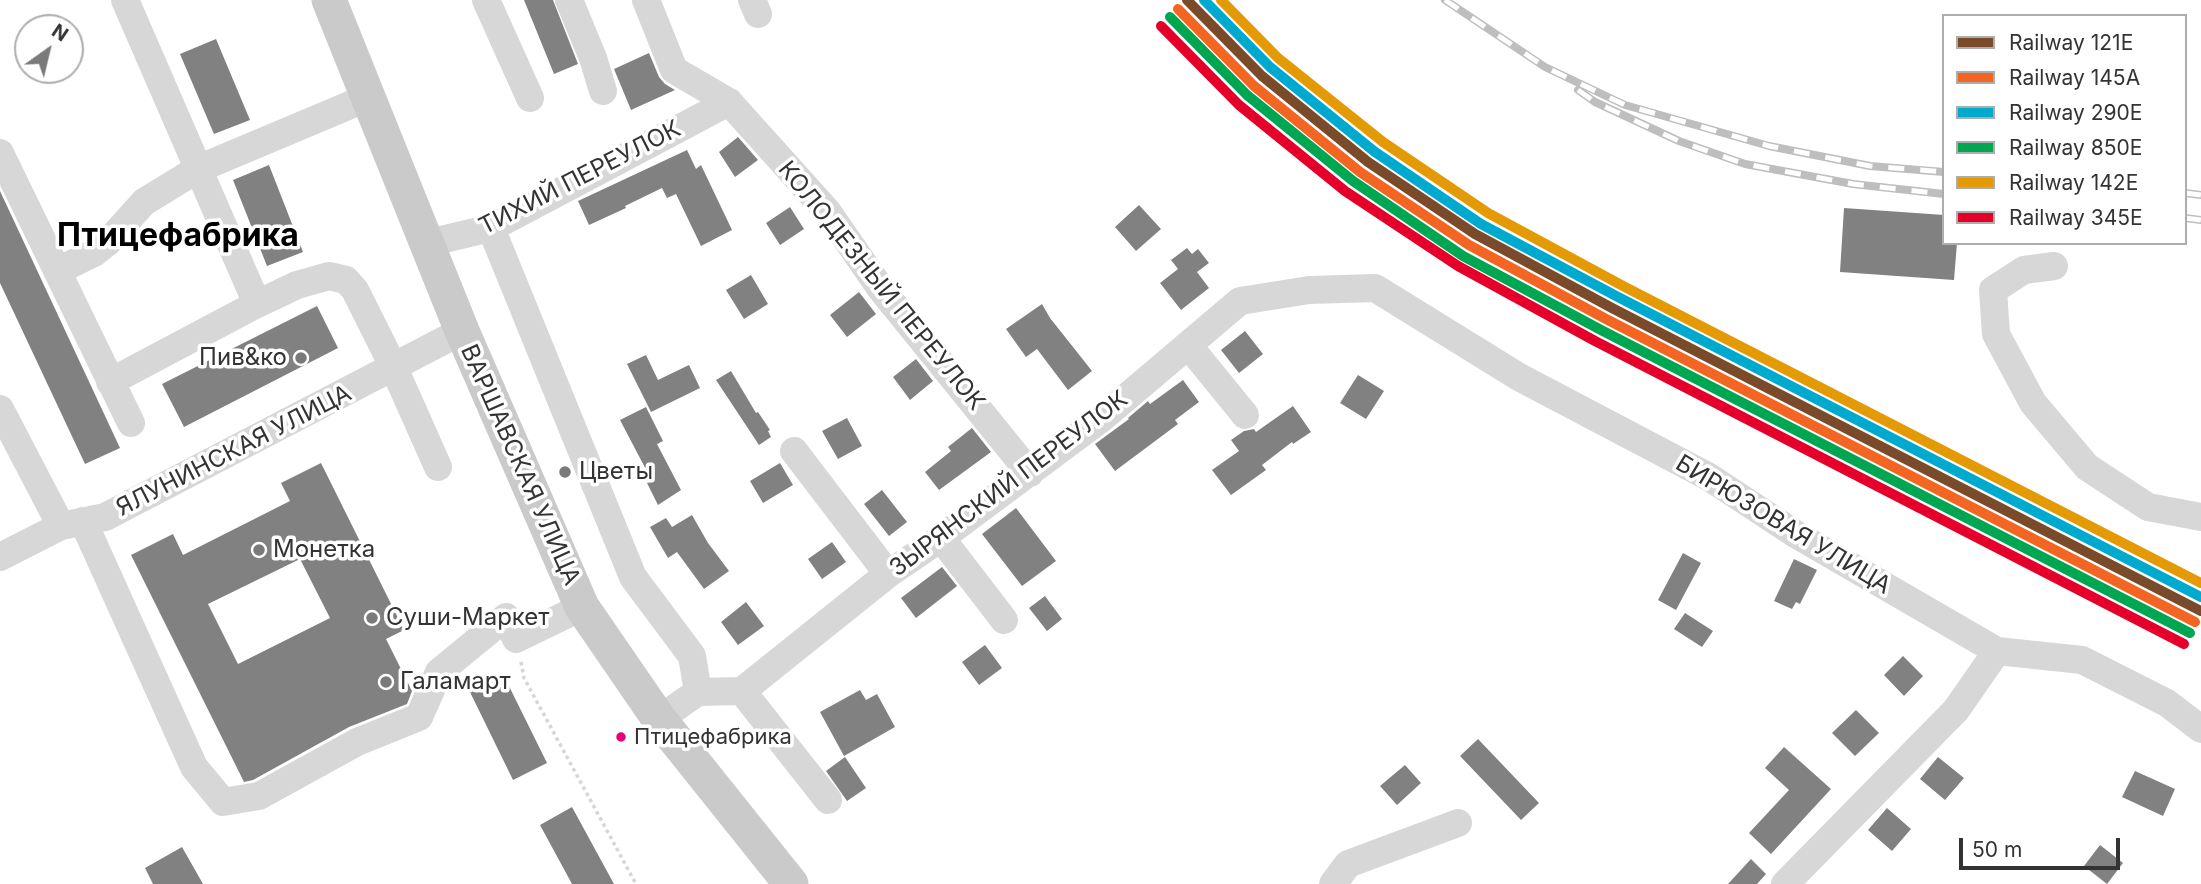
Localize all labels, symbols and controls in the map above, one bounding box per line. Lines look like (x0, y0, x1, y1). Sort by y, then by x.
north arrow (14, 14, 84, 84)
legend (1942, 14, 2187, 245)
text: N (47, 19, 72, 46)
text: Railway 121Е (2009, 30, 2133, 55)
text: Railway 145А (2009, 65, 2140, 90)
text: Railway 290Е (2009, 100, 2142, 125)
street label: ТИХИЙ ПЕРЕУЛОК (474, 115, 686, 241)
text: Railway 850Е (2009, 135, 2142, 160)
street label: КОЛОДЕЗНЫЙ ПЕРЕУЛОК (772, 156, 990, 416)
text: Railway 142Е (2009, 170, 2138, 195)
text: Railway 345Е (2009, 205, 2143, 230)
district label: Птицефабрика (57, 217, 299, 255)
street label: ВАРШАВСКАЯ УЛИЦА (454, 340, 586, 590)
place label: Пив&ко (199, 344, 287, 372)
marker: Пив&ко (293, 350, 309, 366)
street label: ЯЛУНИНСКАЯ УЛИЦА (112, 379, 356, 523)
street label: ЗЫРЯНСКИЙ ПЕРЕУЛОК (884, 385, 1134, 583)
street label: БИРЮЗОВАЯ УЛИЦА (1670, 449, 1896, 601)
place label: Цветы (579, 458, 653, 486)
marker: Цветы (557, 464, 573, 480)
place label: Монетка (273, 536, 375, 564)
marker: Монетка (251, 542, 267, 558)
place label: Суши-Маркет (386, 604, 549, 632)
marker: Суши-Маркет (364, 610, 380, 626)
place label: Галамарт (400, 668, 511, 696)
marker: Галамарт (378, 674, 394, 690)
place label: Птицефабрика (634, 724, 792, 750)
marker: Птицефабрика (614, 730, 628, 744)
scale bar (1963, 824, 2124, 868)
text: 50 m (1972, 837, 2022, 862)

